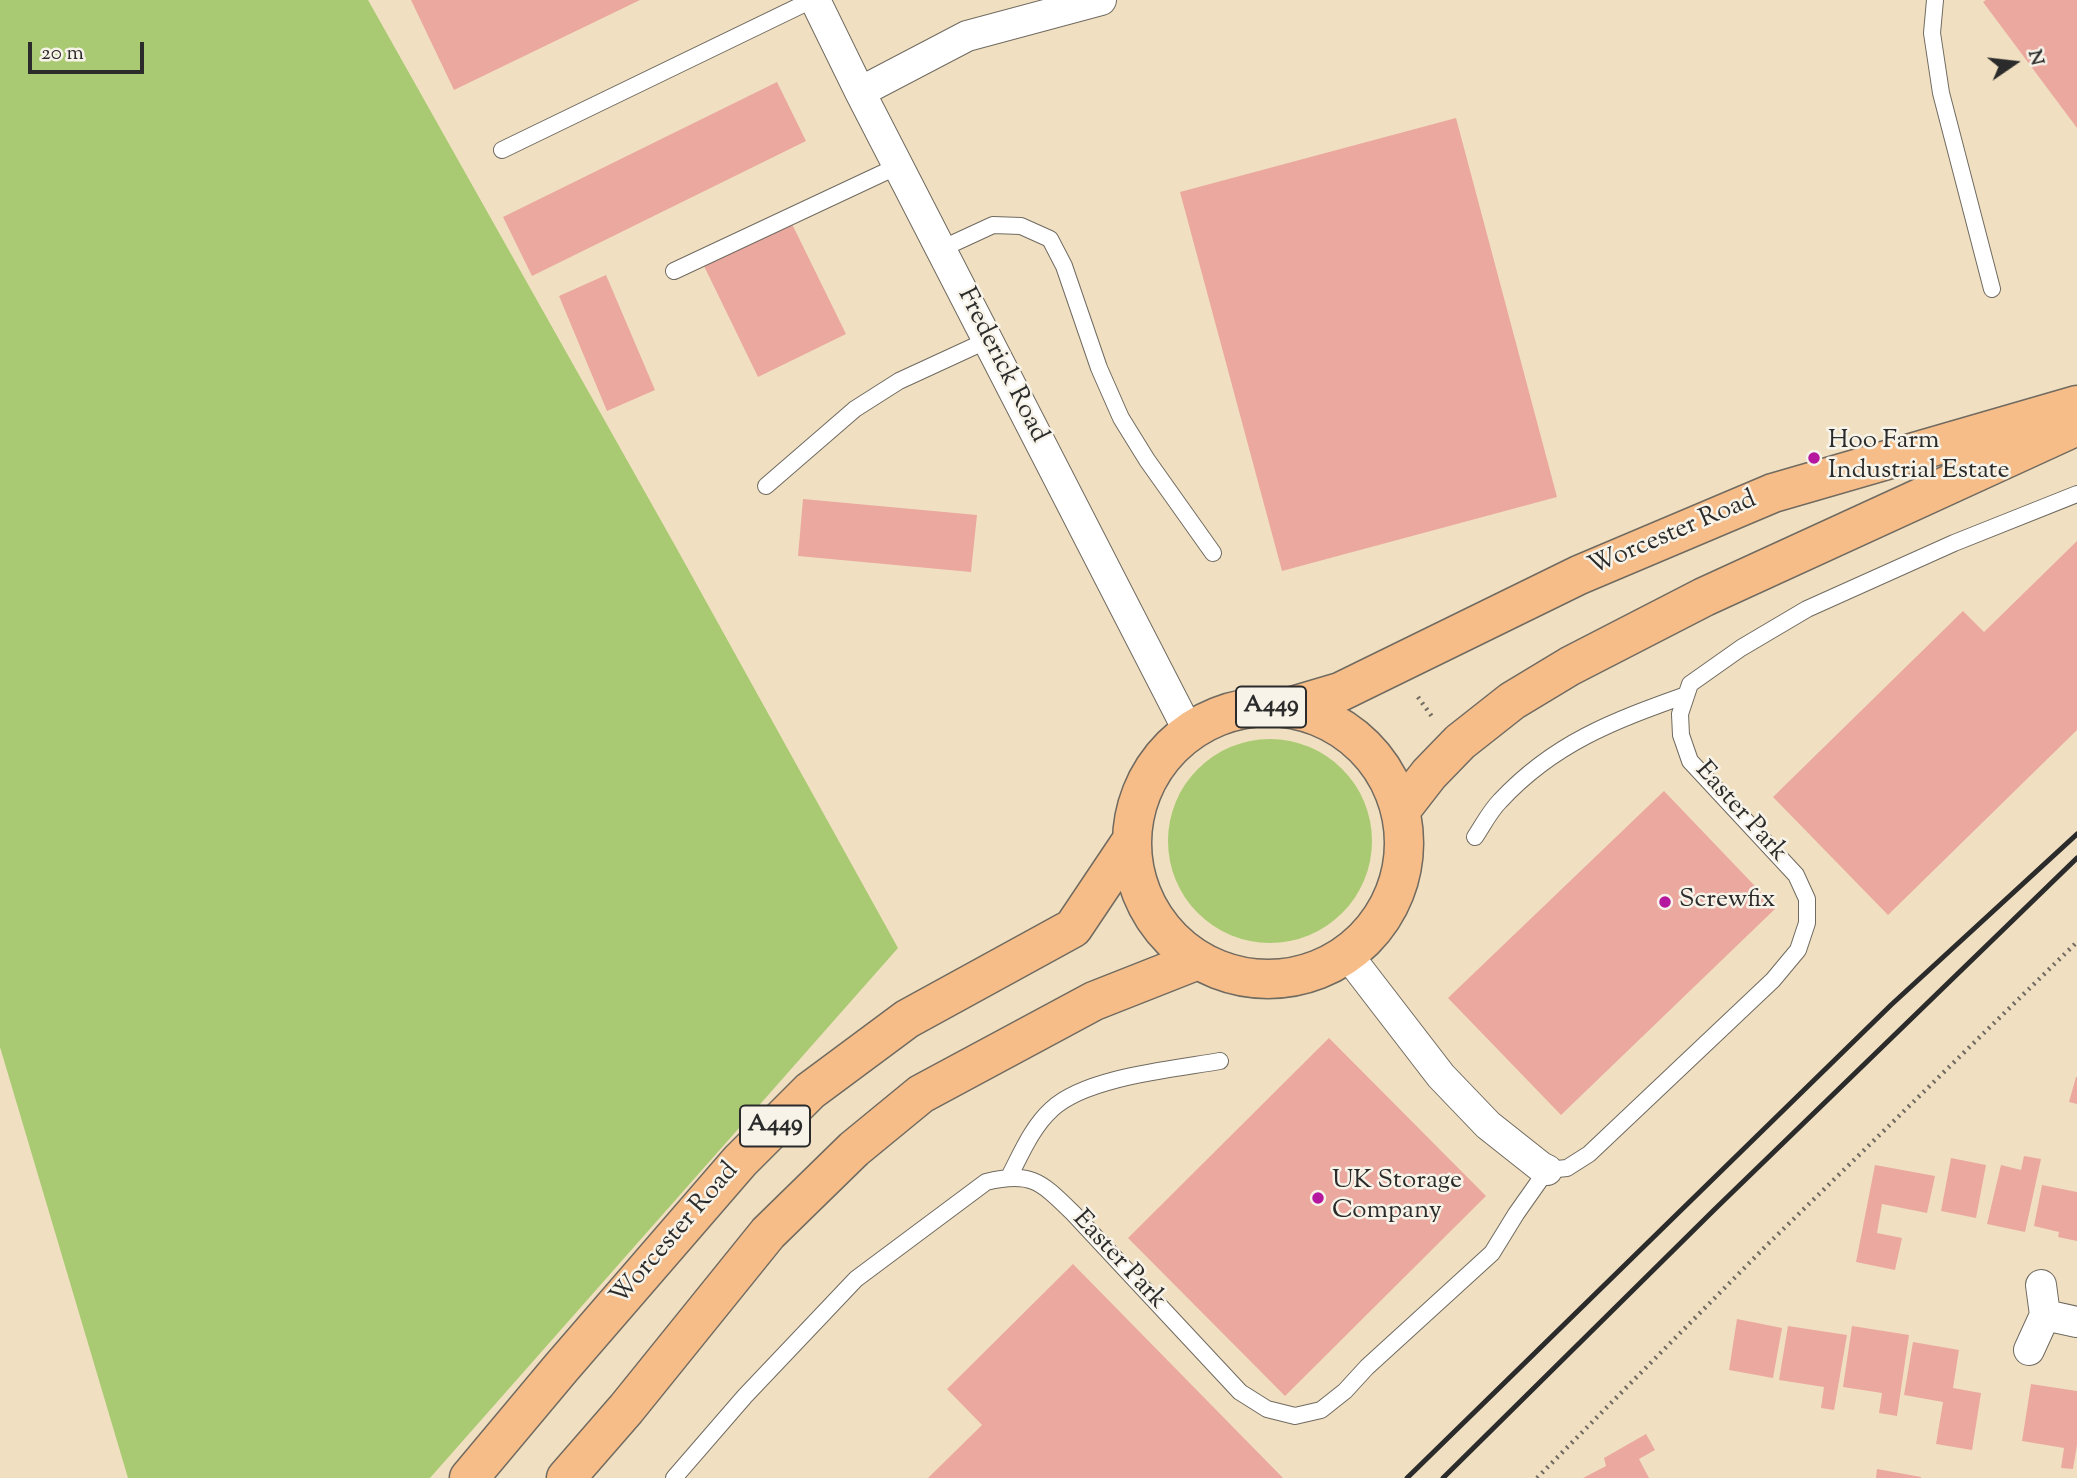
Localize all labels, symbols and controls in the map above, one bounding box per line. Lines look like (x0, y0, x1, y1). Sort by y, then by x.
scale bar (32, 28, 147, 72)
north arrow (1979, 28, 2049, 98)
text: 20 m (41, 39, 84, 69)
text: N (2020, 47, 2050, 68)
street label: Frederick Road (949, 284, 1053, 448)
place label: Hoo Farm Industrial Estate (1828, 427, 2010, 488)
marker: Hoo Farm Industrial Estate (1806, 450, 1822, 466)
street label: Worcester Road (1584, 486, 1762, 584)
road number: A449 (1236, 686, 1306, 728)
street label: Easter Park (1687, 757, 1793, 869)
place label: Screwfix (1679, 886, 1776, 918)
marker: Screwfix (1657, 894, 1673, 910)
road number: A449 (740, 1106, 810, 1146)
street label: Worcester Road (605, 1157, 747, 1313)
place label: UK Storage Company (1332, 1167, 1462, 1228)
marker: UK Storage Company (1310, 1190, 1326, 1206)
street label: Easter Park (1064, 1205, 1172, 1317)

